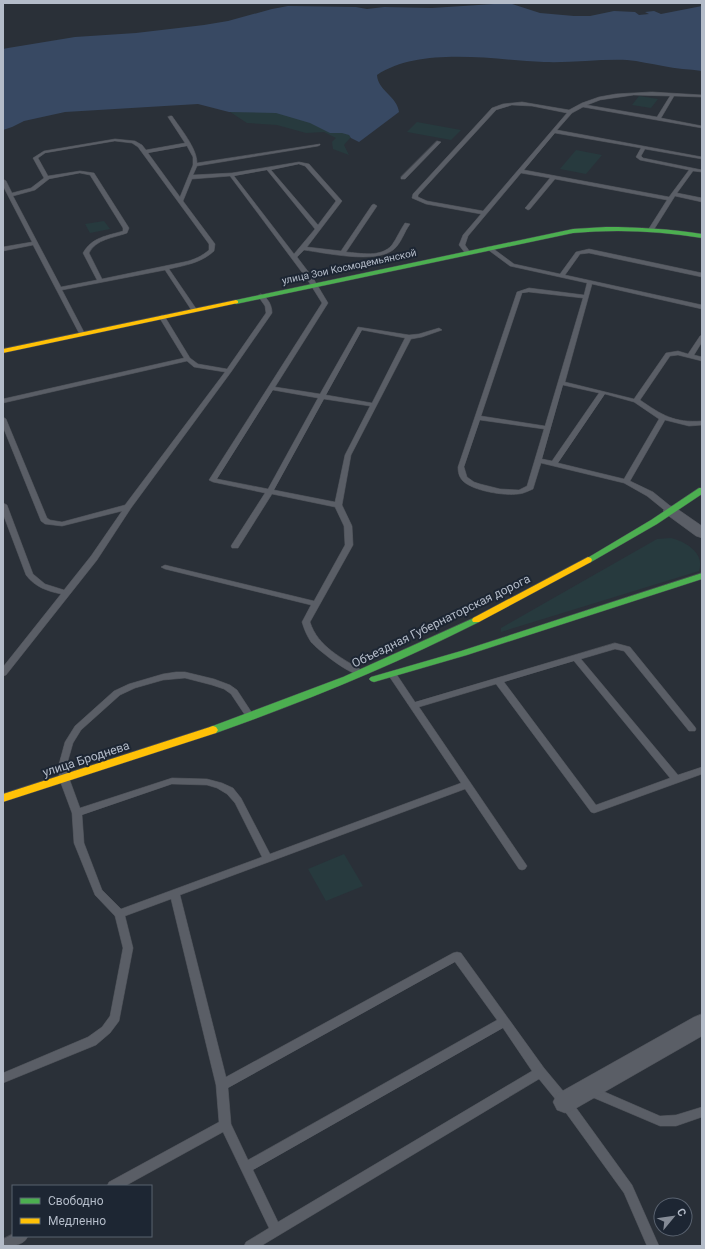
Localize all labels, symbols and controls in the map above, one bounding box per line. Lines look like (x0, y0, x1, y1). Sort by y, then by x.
street label: улица Зои Космодемьянской (281, 247, 418, 286)
street label: Объездная Губернаторская дорога (349, 572, 533, 670)
street label: улица Броднева (41, 738, 131, 780)
legend (12, 1185, 152, 1237)
text: Свободно (48, 1194, 104, 1208)
north arrow (653, 1197, 693, 1237)
text: С (674, 1206, 689, 1219)
text: Медленно (48, 1214, 106, 1228)

